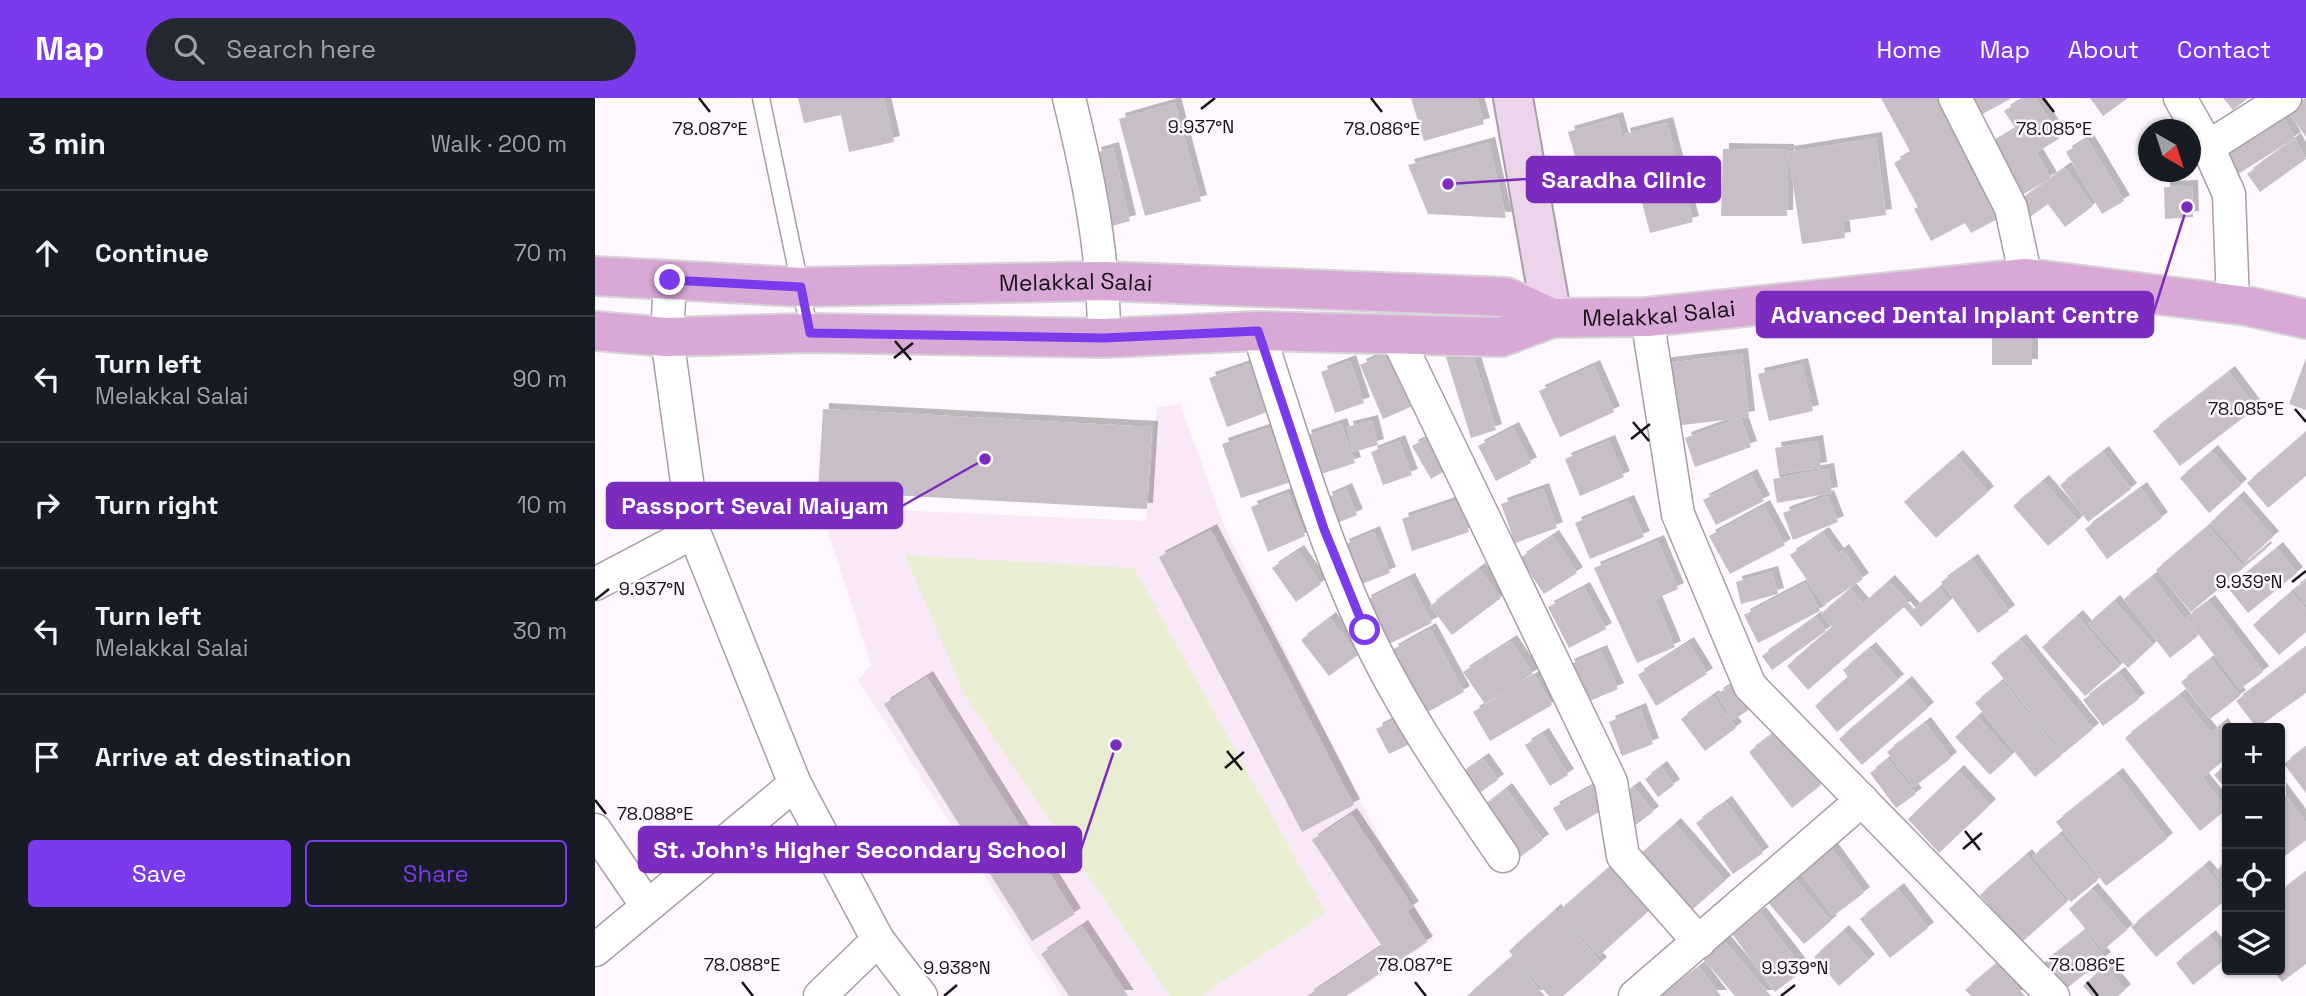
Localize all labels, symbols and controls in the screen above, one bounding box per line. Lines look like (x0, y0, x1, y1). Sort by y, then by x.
search box (146, 18, 636, 81)
text: Map (35, 28, 104, 70)
icon: search (170, 30, 208, 68)
text: Search here (226, 32, 376, 66)
text: Home (1876, 34, 1942, 65)
text: Map (1980, 34, 2030, 65)
text: About (2068, 34, 2139, 65)
text: Contact (2177, 34, 2271, 65)
text: 9.937°N (1168, 115, 1234, 138)
text: 78.087°E (672, 117, 748, 140)
text: 78.086°E (1344, 117, 1420, 140)
text: 78.085°E (2016, 117, 2092, 140)
north arrow (2138, 119, 2201, 182)
text: 3 min (28, 124, 106, 163)
text: Walk · 200 m (431, 129, 567, 159)
callout: Saradha Clinic (1527, 157, 1720, 202)
text: Saradha Clinic (1542, 164, 1706, 195)
icon: ahead (28, 234, 66, 272)
text: Continue (95, 236, 209, 270)
text: 70 m (514, 238, 567, 268)
route end (654, 264, 685, 295)
street label: Melakkal Salai (999, 266, 1153, 298)
callout: Advanced Dental Inplant Centre (1757, 292, 2153, 337)
street label: Melakkal Salai (1582, 293, 1737, 333)
text: Advanced Dental Inplant Centre (1771, 299, 2139, 330)
text: Turn left (95, 347, 202, 381)
icon: left (28, 360, 66, 398)
text: 90 m (512, 364, 567, 394)
text: Melakkal Salai (95, 381, 248, 411)
text: 78.085°E (2208, 397, 2284, 420)
callout: Passport Sevai Maiyam (607, 483, 902, 528)
icon: right (28, 486, 66, 524)
text: Turn right (95, 488, 219, 522)
text: 10 m (517, 490, 567, 520)
text: Passport Sevai Maiyam (621, 490, 889, 521)
text: 9.939°N (2215, 570, 2283, 593)
text: 9.937°N (619, 577, 685, 600)
text: Turn left (95, 599, 202, 633)
icon: left (28, 612, 66, 650)
route start (1349, 614, 1380, 645)
text: 30 m (513, 616, 567, 646)
text: Melakkal Salai (95, 633, 248, 663)
map controls (2222, 723, 2285, 975)
button: + (2222, 723, 2285, 786)
icon: arrive (28, 738, 66, 776)
text: Arrive at destination (95, 740, 352, 774)
button: − (2222, 786, 2285, 849)
text: 78.088°E (617, 802, 693, 825)
callout: St. John's Higher Secondary School (639, 827, 1081, 872)
text: St. John's Higher Secondary School (653, 834, 1067, 865)
button: Save (28, 840, 291, 907)
button: Share (305, 840, 567, 907)
button: locate (2222, 849, 2285, 912)
button: layers (2222, 912, 2285, 975)
text: 78.088°E (704, 953, 780, 976)
text: 78.087°E (1377, 953, 1453, 976)
text: 78.086°E (2049, 953, 2125, 976)
text: 9.938°N (923, 956, 991, 979)
text: 9.939°N (1761, 956, 1829, 979)

